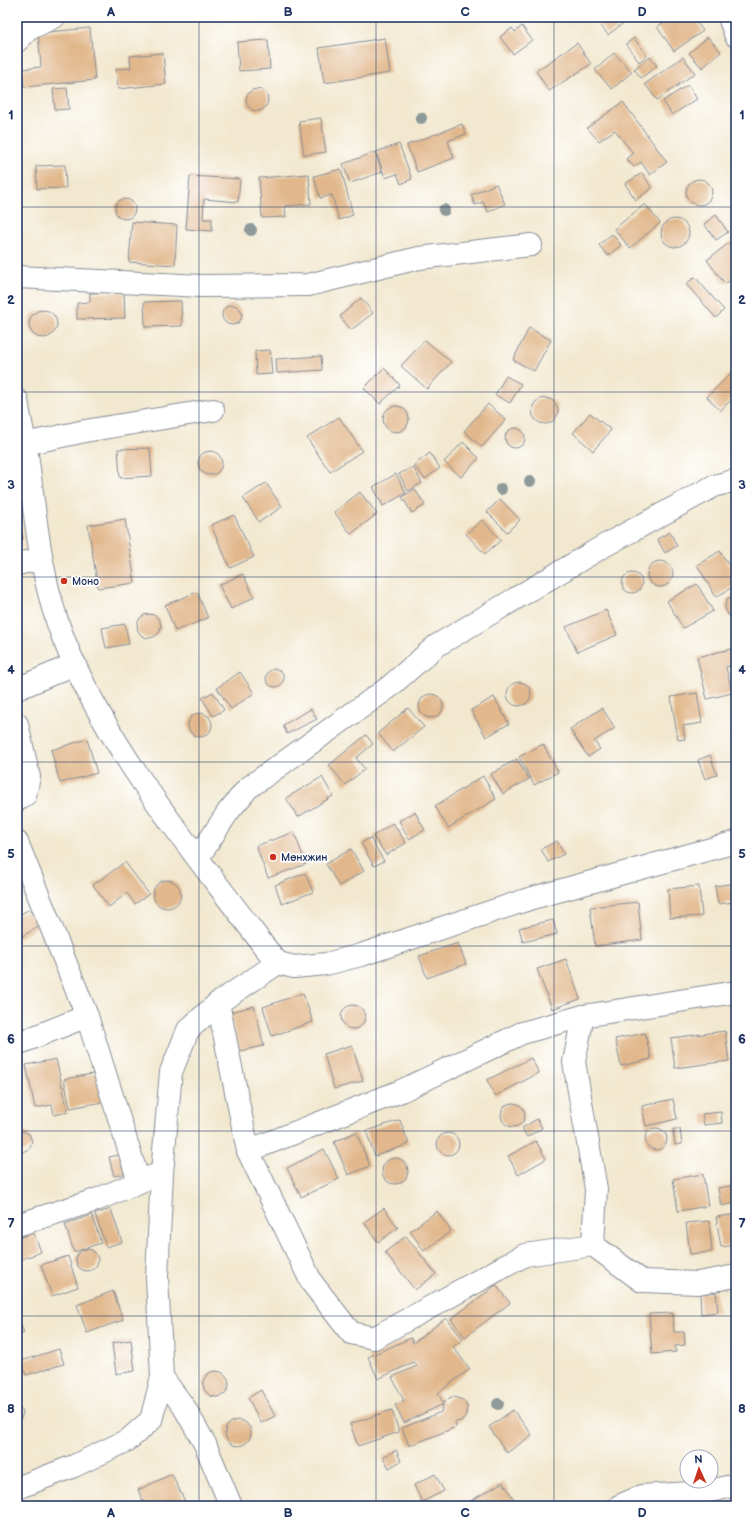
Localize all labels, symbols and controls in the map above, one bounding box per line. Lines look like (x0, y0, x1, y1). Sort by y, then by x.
text: A (106, 4, 115, 20)
text: B (283, 4, 293, 20)
text: C (460, 4, 470, 20)
text: D (637, 4, 647, 20)
text: 1 (8, 107, 14, 123)
text: 1 (739, 107, 745, 123)
text: 2 (7, 292, 15, 308)
text: 2 (738, 292, 746, 308)
text: 3 (7, 477, 15, 493)
text: 3 (738, 477, 746, 493)
place label: Моно (72, 575, 99, 588)
marker: Моно (59, 576, 69, 586)
text: 4 (7, 662, 15, 678)
text: 4 (738, 662, 746, 678)
text: 5 (7, 846, 15, 862)
text: 5 (738, 846, 746, 862)
place label: Мөнхжин (281, 851, 328, 864)
marker: Мөнхжин (268, 852, 278, 862)
text: 6 (7, 1031, 15, 1047)
text: 6 (738, 1031, 746, 1047)
text: 7 (7, 1216, 15, 1232)
text: 7 (738, 1216, 746, 1232)
text: 8 (7, 1401, 15, 1417)
text: 8 (738, 1401, 746, 1417)
north arrow (679, 1449, 719, 1489)
text: N (694, 1453, 703, 1466)
text: A (106, 1505, 115, 1521)
text: B (283, 1505, 293, 1521)
text: C (460, 1505, 470, 1521)
text: D (637, 1505, 647, 1521)

